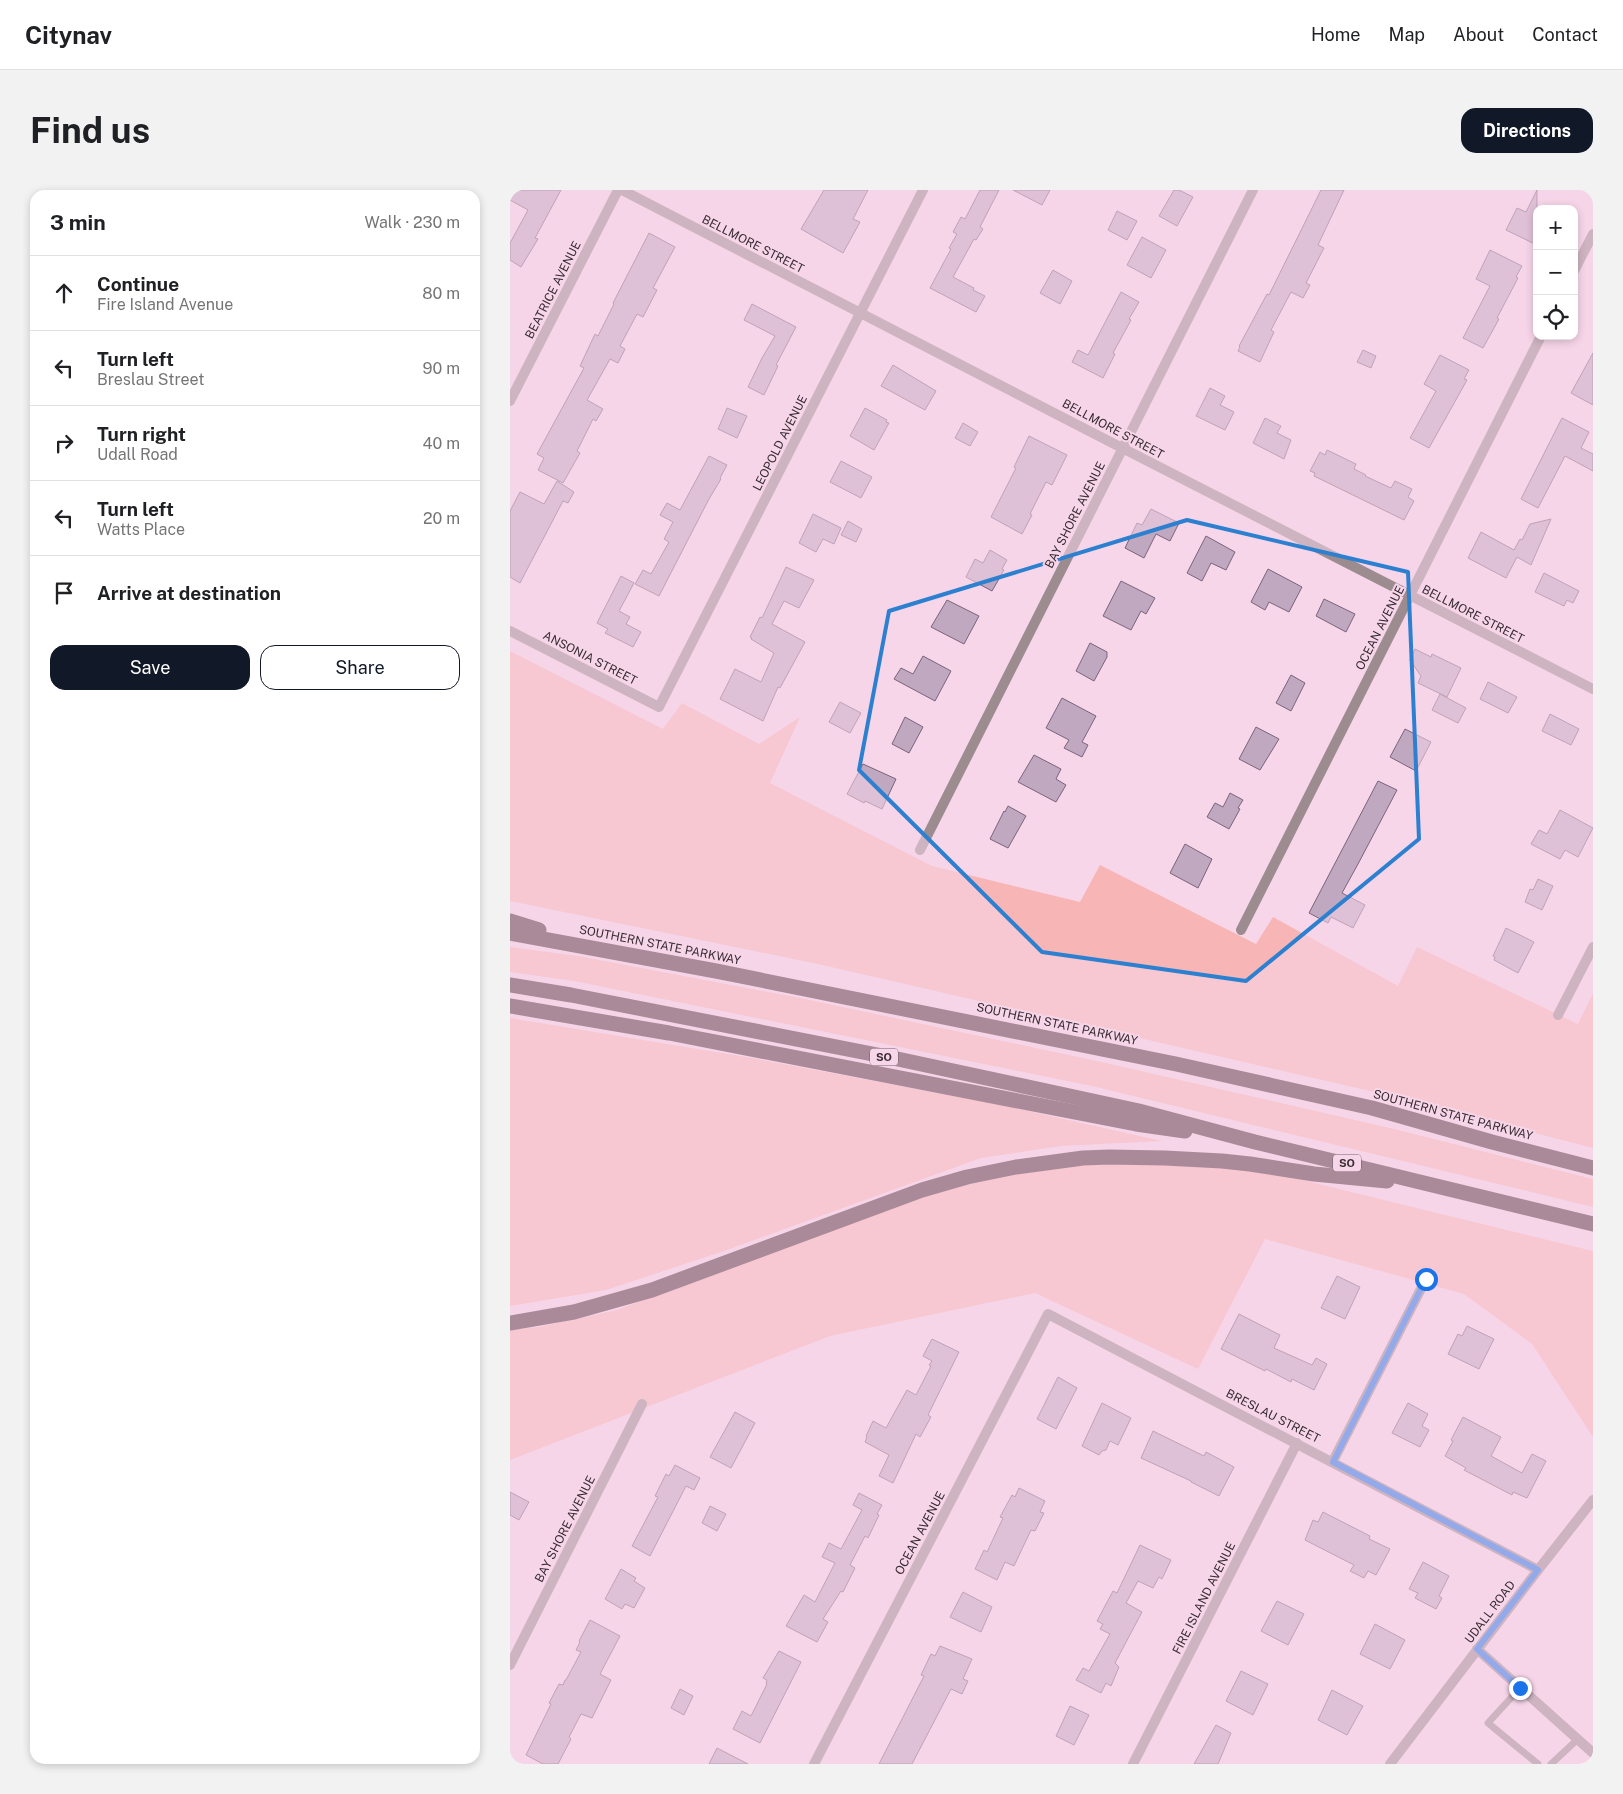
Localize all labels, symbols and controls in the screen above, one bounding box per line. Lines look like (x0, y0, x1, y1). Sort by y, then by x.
text: Citynav (25, 21, 112, 49)
text: Home (1311, 24, 1361, 45)
text: Map (1389, 24, 1425, 45)
text: About (1453, 24, 1504, 45)
text: Contact (1532, 24, 1598, 45)
button: Directions (1461, 108, 1593, 153)
text: Find us (30, 110, 150, 151)
map controls (1533, 205, 1578, 340)
button: + (1533, 205, 1578, 250)
text: 3 min (50, 210, 106, 235)
street label: BELLMORE STREET (700, 212, 806, 276)
text: Walk · 230 m (364, 213, 460, 232)
street label: BEATRICE AVENUE (522, 239, 584, 341)
button: − (1533, 250, 1578, 295)
text: Continue (97, 273, 179, 295)
icon: ahead (50, 279, 78, 307)
text: 80 m (422, 284, 460, 303)
text: Fire Island Avenue (97, 295, 233, 314)
button: locate (1533, 295, 1578, 340)
text: Turn left (97, 348, 174, 370)
icon: left (50, 354, 78, 382)
text: 90 m (423, 359, 460, 378)
text: Breslau Street (97, 370, 205, 389)
street label: LEOPOLD AVENUE (750, 393, 810, 493)
street label: BELLMORE STREET (1060, 396, 1166, 462)
text: Turn right (97, 423, 186, 445)
icon: right (50, 429, 78, 457)
text: 40 m (422, 434, 460, 453)
text: Udall Road (97, 445, 178, 464)
street label: BAY SHORE AVENUE (1042, 459, 1108, 571)
text: Turn left (97, 498, 174, 520)
icon: left (50, 504, 78, 532)
text: 20 m (423, 509, 460, 528)
text: Watts Place (97, 520, 185, 539)
icon: arrive (50, 579, 78, 607)
text: Arrive at destination (97, 582, 281, 604)
street label: BELLMORE STREET (1420, 582, 1526, 646)
street label: OCEAN AVENUE (1353, 584, 1407, 672)
street label: ANSONIA STREET (541, 628, 639, 688)
button: Save (50, 645, 250, 690)
button: Share (260, 645, 460, 690)
street label: SOUTHERN STATE PARKWAY (578, 922, 743, 968)
street label: SOUTHERN STATE PARKWAY (975, 1000, 1140, 1048)
road number: SO (870, 1049, 898, 1066)
street label: SOUTHERN STATE PARKWAY (1372, 1087, 1535, 1143)
road number: SO (1333, 1154, 1361, 1171)
route start (1415, 1268, 1438, 1291)
street label: BRESLAU STREET (1224, 1386, 1322, 1446)
street label: BAY SHORE AVENUE (532, 1473, 598, 1585)
street label: OCEAN AVENUE (892, 1489, 948, 1577)
street label: FIRE ISLAND AVENUE (1170, 1540, 1238, 1656)
street label: UDALL ROAD (1462, 1578, 1518, 1646)
route end (1509, 1677, 1532, 1700)

